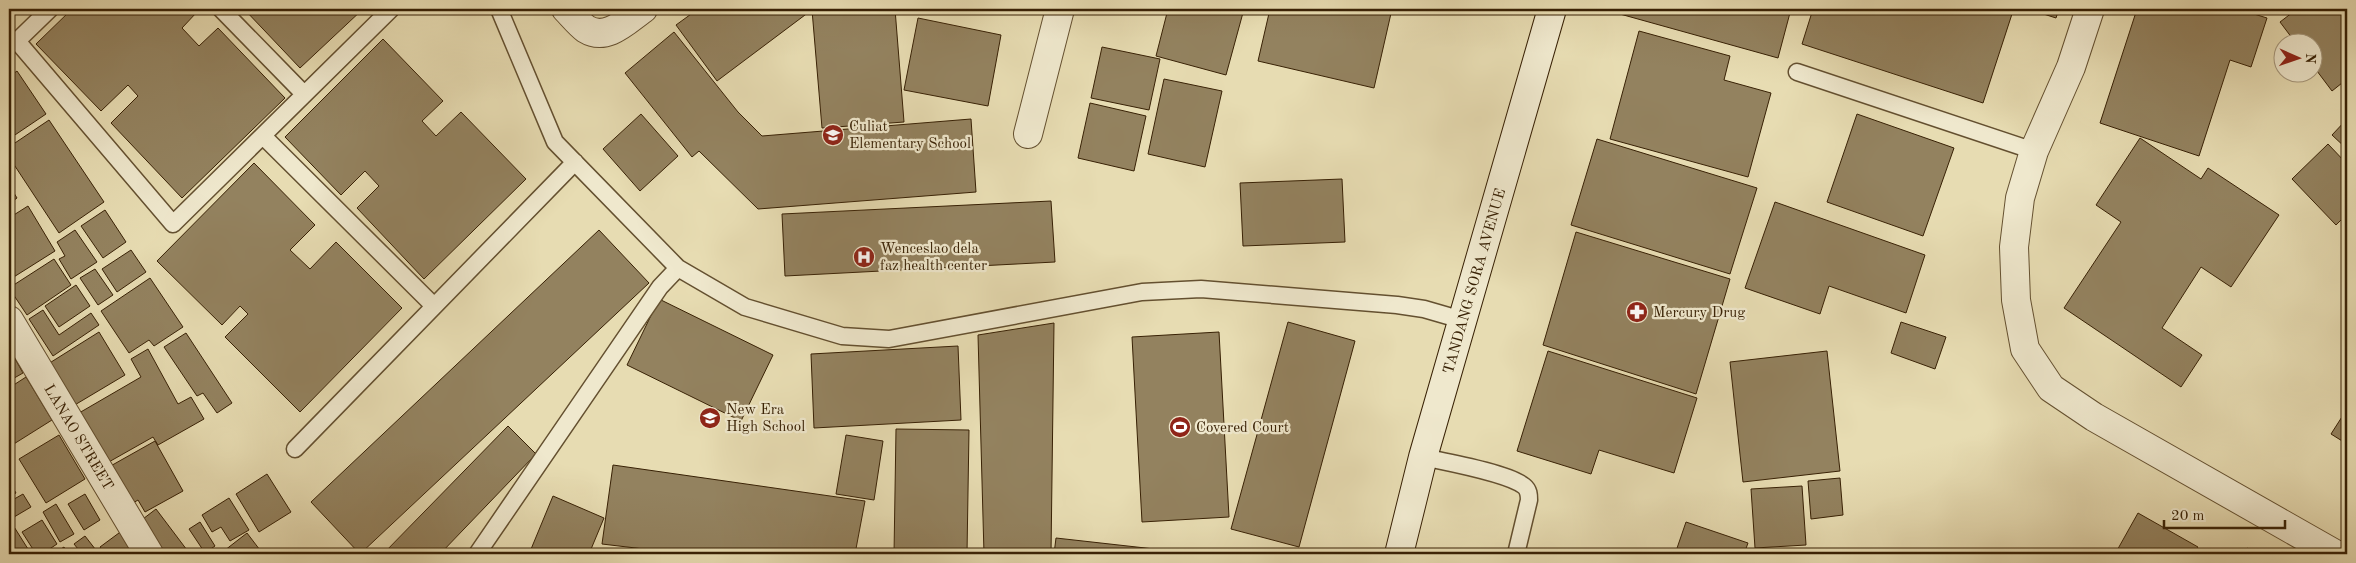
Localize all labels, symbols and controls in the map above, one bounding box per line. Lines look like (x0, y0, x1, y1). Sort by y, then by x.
north arrow (2274, 32, 2324, 82)
text: N (2303, 53, 2317, 64)
place label: Culiat Elementary School (849, 120, 971, 152)
school or university icon: Culiat Elementary School (821, 123, 845, 147)
street label: TANDANG SORA AVENUE (1442, 187, 1509, 376)
place label: Wenceslao dela faz health center (880, 242, 987, 274)
hospital icon: Wenceslao dela faz health center (852, 245, 876, 269)
pharmacy icon: Mercury Drug (1625, 300, 1649, 324)
place label: Mercury Drug (1653, 306, 1745, 321)
street label: LANAO STREET (40, 382, 115, 493)
place label: New Era High School (726, 403, 805, 435)
school or university icon: New Era High School (698, 406, 722, 430)
sports icon: Covered Court (1168, 415, 1192, 439)
place label: Covered Court (1196, 421, 1289, 436)
scale bar (2164, 498, 2285, 530)
text: 20 m (2171, 509, 2205, 524)

